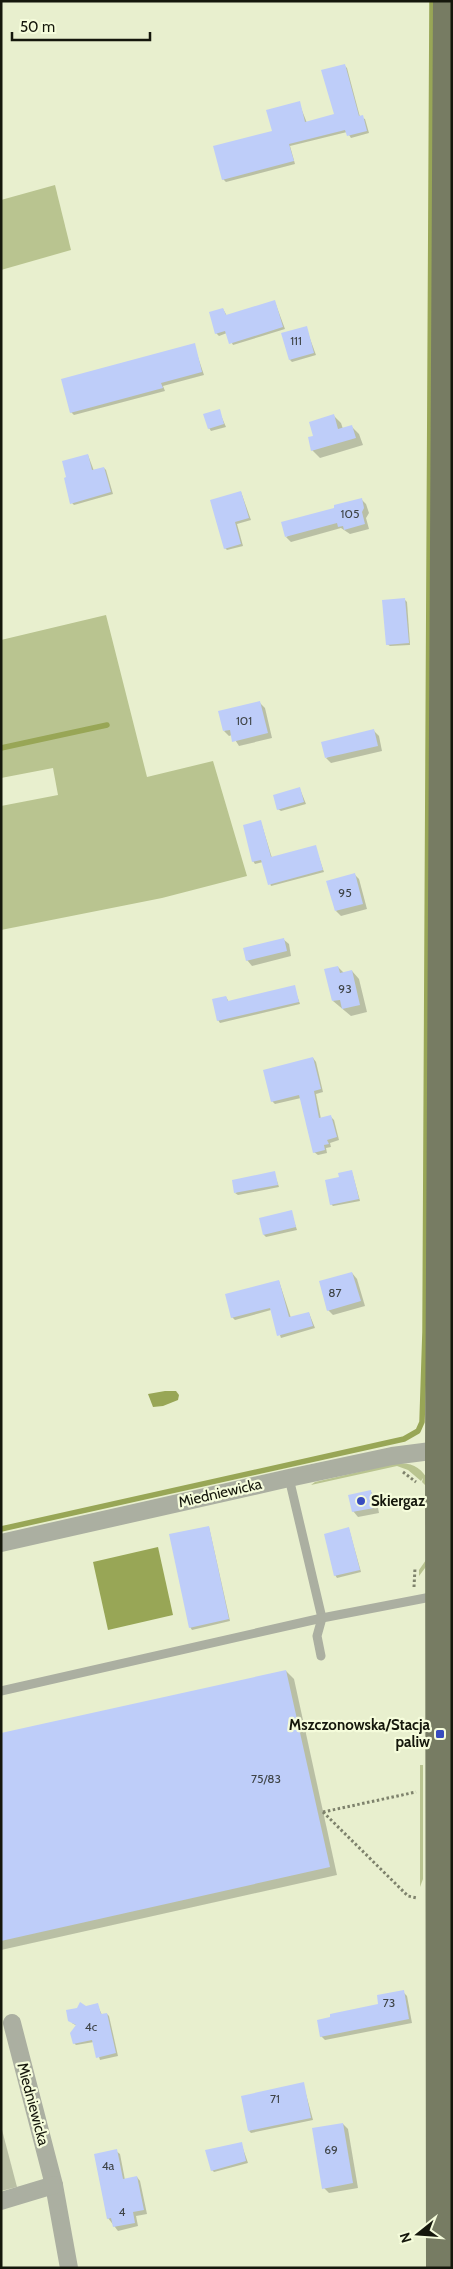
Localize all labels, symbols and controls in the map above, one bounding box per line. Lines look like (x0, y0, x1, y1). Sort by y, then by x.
scale bar (12, 10, 150, 42)
text: 50 m (20, 18, 55, 36)
house number: 111 (290, 333, 302, 348)
house number: 105 (341, 506, 359, 521)
house number: 101 (236, 713, 252, 728)
house number: 95 (338, 885, 352, 900)
house number: 93 (338, 981, 352, 996)
house number: 87 (328, 1285, 342, 1300)
street label: Miedniewicka (176, 1474, 264, 1511)
place label: Skiergaz (371, 1492, 425, 1510)
marker: Skiergaz (355, 1495, 367, 1507)
place label: Mszczonowska/Stacja paliw (289, 1716, 431, 1751)
marker: Mszczonowska/Stacja paliw (434, 1728, 446, 1740)
house number: 75/83 (251, 1771, 281, 1786)
house number: 73 (383, 1995, 395, 2010)
house number: 4c (85, 2019, 98, 2034)
street label: Miedniewicka (13, 2061, 53, 2148)
house number: 71 (270, 2091, 280, 2106)
house number: 69 (324, 2142, 338, 2157)
house number: 4a (102, 2158, 115, 2173)
house number: 4 (119, 2204, 126, 2219)
north arrow (393, 2209, 443, 2259)
text: N (396, 2230, 416, 2245)

